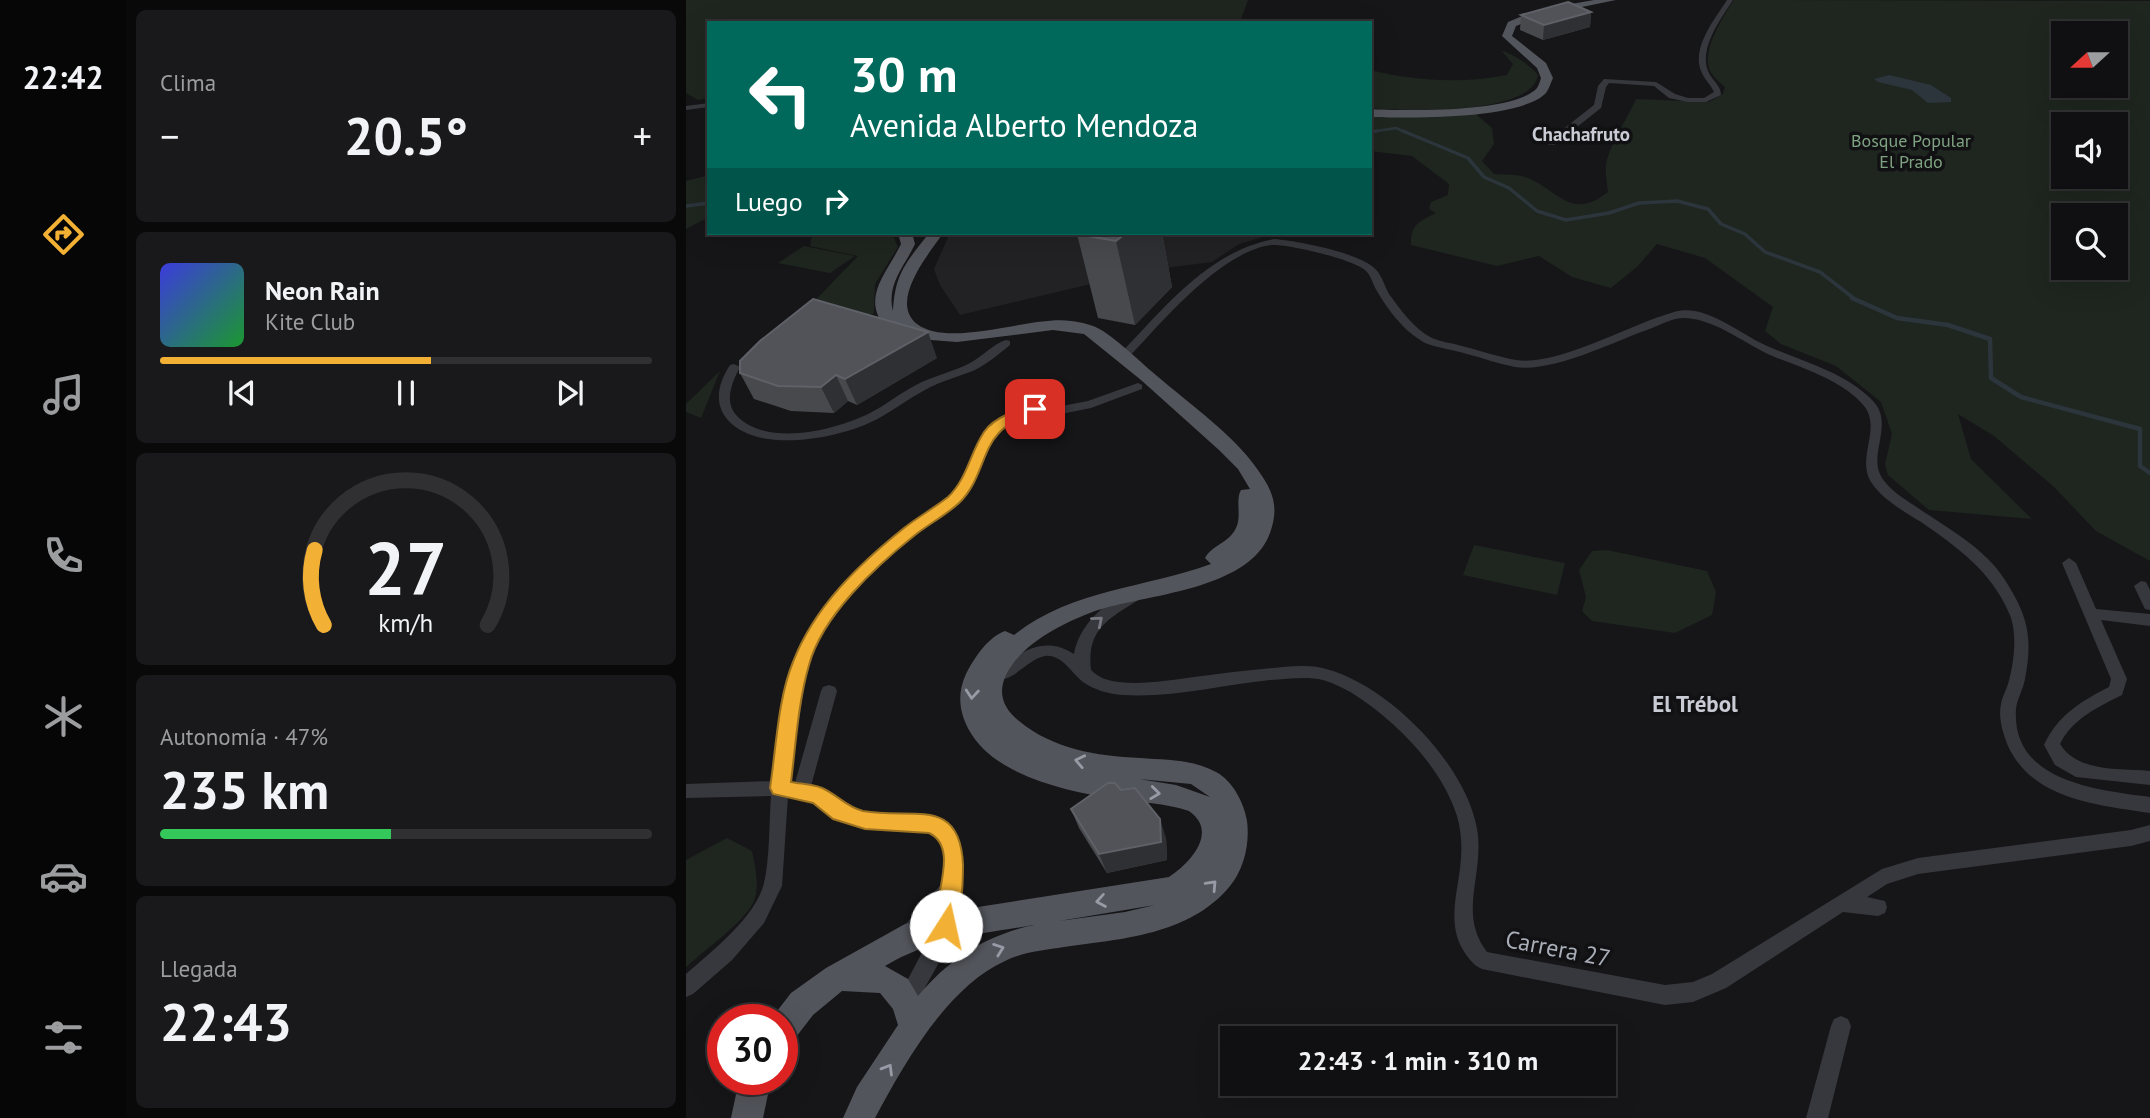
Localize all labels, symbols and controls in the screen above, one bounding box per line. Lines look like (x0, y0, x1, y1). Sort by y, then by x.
north arrow (2051, 21, 2128, 98)
map controls (2051, 21, 2128, 280)
text: 30 m (850, 42, 957, 106)
icon: left (735, 49, 826, 140)
text: 22:42 (22, 56, 104, 98)
text: Clima (160, 68, 216, 97)
text: 20.5° (344, 102, 468, 169)
text: Avenida Alberto Mendoza (850, 104, 1198, 146)
text: − (160, 111, 179, 160)
text: + (633, 111, 652, 160)
button: sound (2051, 112, 2128, 189)
district label: Chachafruto (1532, 122, 1630, 146)
park label: Bosque Popular El Prado (1851, 129, 1971, 173)
icon: right (817, 182, 855, 220)
text: Luego (735, 185, 803, 218)
button: search (2051, 203, 2128, 280)
icon: directions (39, 210, 88, 259)
text: Neon Rain (265, 274, 380, 307)
text: Kite Club (265, 307, 355, 336)
icon: music (39, 370, 88, 419)
icon: previous (223, 374, 261, 412)
icon: pause (387, 374, 425, 412)
icon: next (551, 374, 589, 412)
pin (1005, 379, 1065, 439)
icon: arrive (1016, 390, 1054, 428)
text: 27 (365, 521, 447, 615)
icon: phone (39, 531, 88, 580)
text: km/h (379, 607, 433, 639)
one-way arrow (1090, 617, 1103, 630)
one-way arrow (965, 689, 980, 700)
district label: El Trébol (1652, 689, 1738, 718)
icon: climate (39, 692, 88, 741)
text: Autonomía · 47% (160, 722, 328, 751)
one-way arrow (1074, 755, 1086, 770)
text: 235 km (160, 756, 329, 823)
one-way arrow (1149, 786, 1161, 801)
icon: car (39, 852, 88, 901)
one-way arrow (1204, 880, 1217, 893)
position arrow (909, 889, 983, 963)
one-way arrow (1095, 893, 1107, 908)
street label: Carrera 27 (1503, 923, 1613, 974)
one-way arrow (992, 944, 1004, 958)
text: Llegada (160, 954, 238, 983)
text: 22:43 (160, 988, 292, 1055)
speed limit sign: 30 (707, 1004, 798, 1095)
icon: filters (39, 1013, 88, 1062)
text: 22:43 · 1 min · 310 m (1298, 1044, 1538, 1077)
one-way arrow (879, 1063, 892, 1076)

